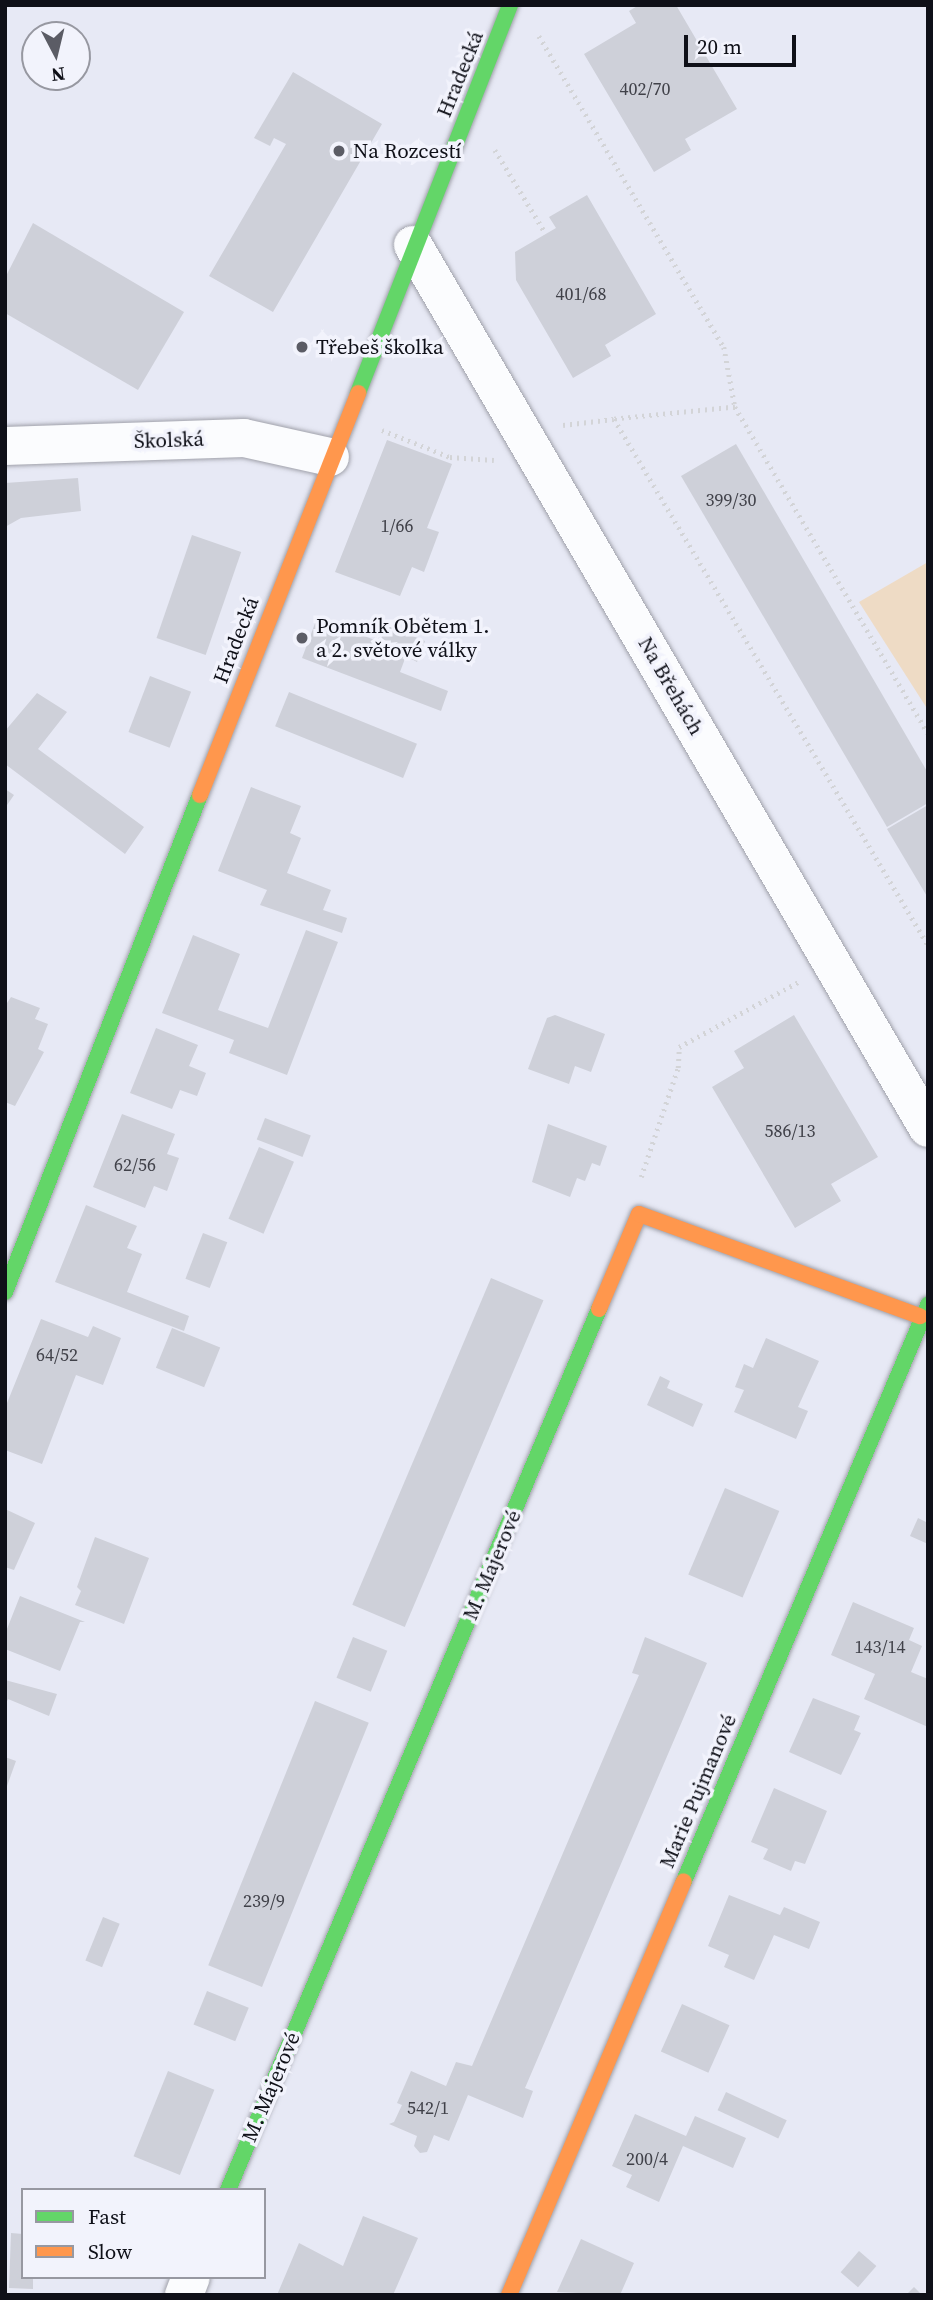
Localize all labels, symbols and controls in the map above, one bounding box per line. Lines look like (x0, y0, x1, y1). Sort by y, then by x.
north arrow (21, 21, 91, 91)
scale bar (688, 21, 800, 65)
street label: Hradecká (431, 27, 489, 121)
text: 20 m (697, 32, 742, 61)
text: N (50, 61, 67, 89)
house number: 402/70 (620, 78, 670, 100)
place label: Na Rozcestí (353, 138, 461, 164)
marker: Na Rozcestí (331, 143, 347, 159)
house number: 401/68 (556, 283, 606, 305)
place label: Třebeš školka (316, 334, 444, 360)
marker: Třebeš školka (294, 339, 310, 355)
street label: Školská (133, 426, 205, 454)
house number: 399/30 (706, 489, 756, 511)
house number: 1/66 (381, 515, 413, 537)
street label: Hradecká (208, 593, 264, 687)
place label: Pomník Obětem 1. a 2. světové války (316, 613, 490, 663)
marker: Pomník Obětem 1. a 2. světové války (294, 630, 310, 646)
street label: Na Břehách (633, 632, 709, 740)
house number: 586/13 (765, 1120, 815, 1142)
house number: 62/56 (114, 1154, 156, 1176)
house number: 64/52 (36, 1344, 78, 1366)
street label: M. Majerové (458, 1506, 526, 1624)
house number: 143/14 (855, 1636, 905, 1658)
street label: Marie Pujmanové (654, 1710, 742, 1872)
house number: 239/9 (243, 1890, 285, 1912)
street label: M. Majerové (237, 2028, 305, 2146)
house number: 542/1 (407, 2097, 449, 2119)
house number: 200/4 (626, 2148, 668, 2170)
legend (21, 2188, 266, 2279)
text: Fast (88, 2202, 126, 2231)
text: Slow (88, 2237, 132, 2266)

